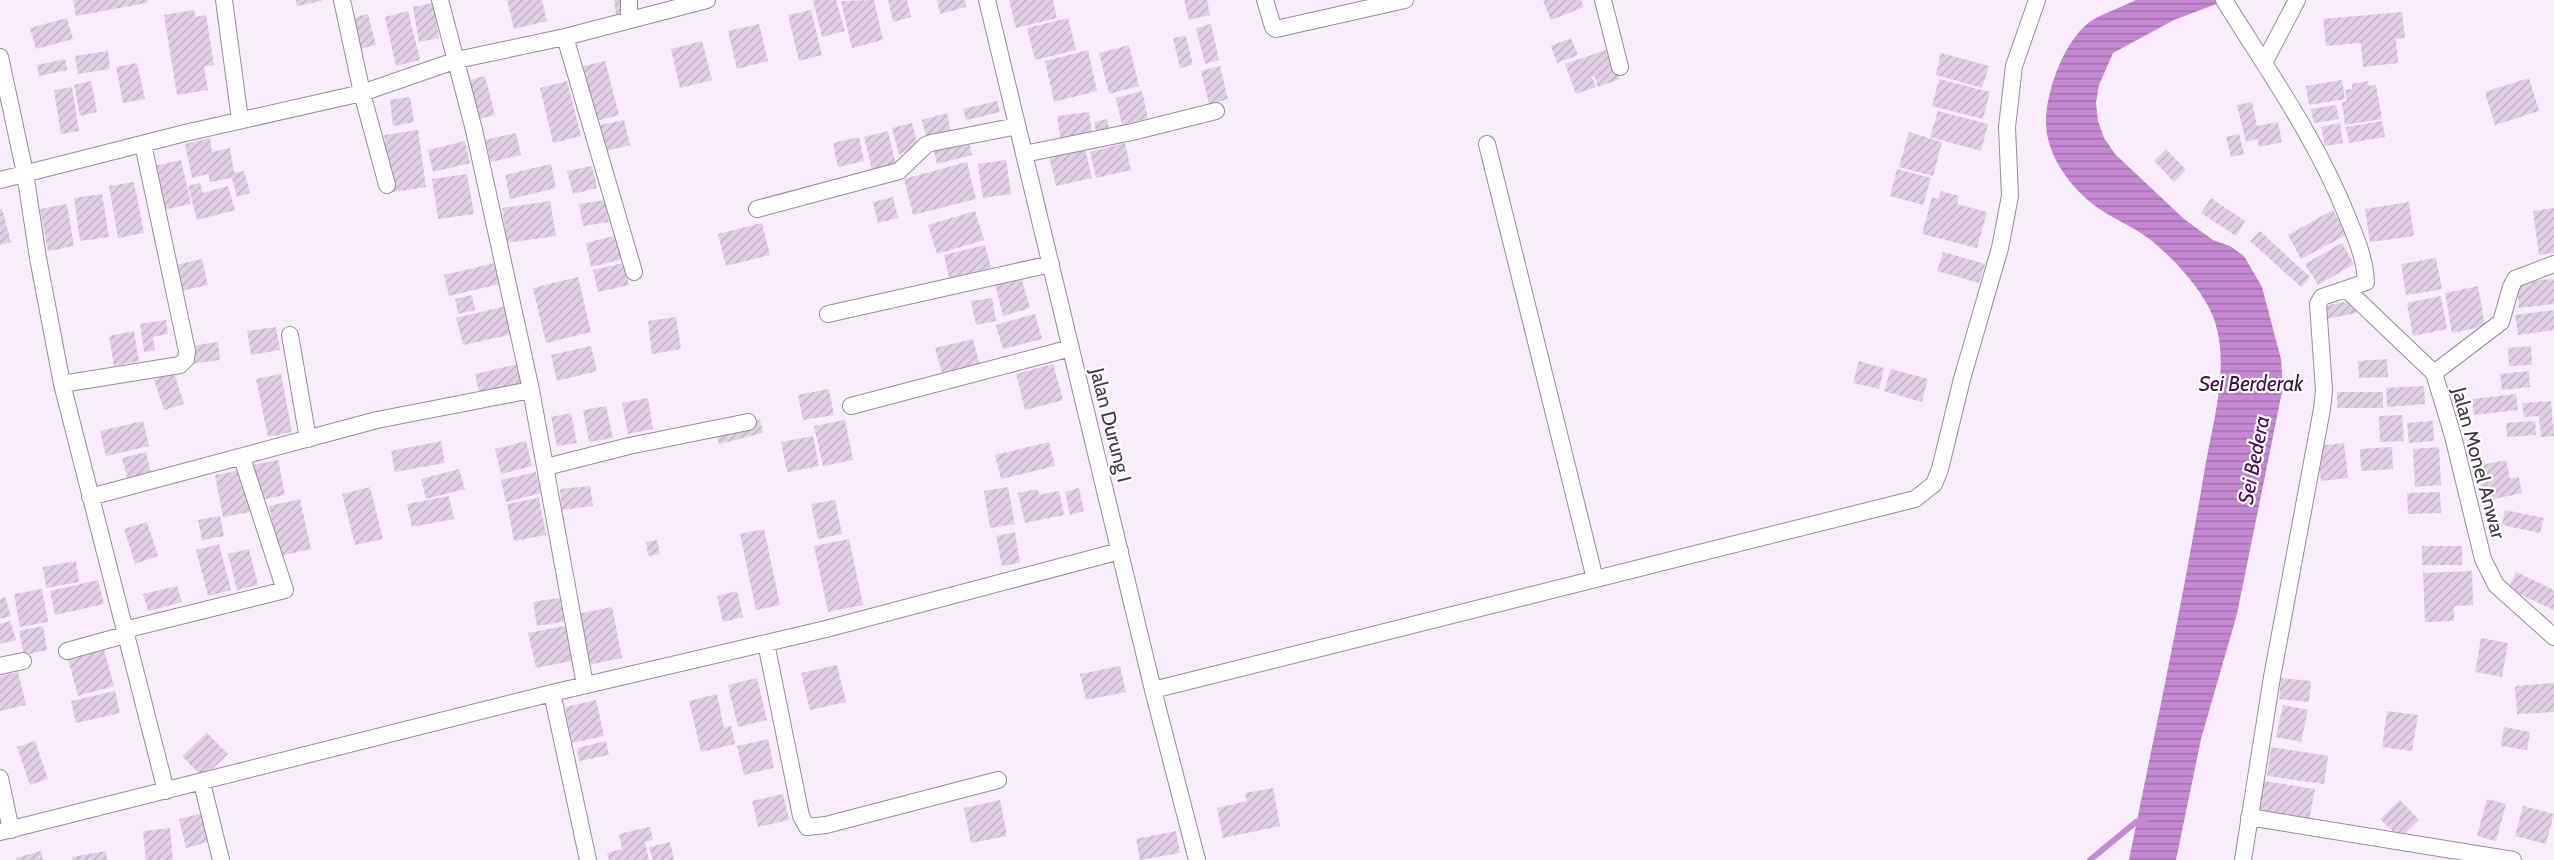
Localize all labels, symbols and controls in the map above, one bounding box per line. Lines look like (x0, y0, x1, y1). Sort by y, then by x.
street label: Jalan Durung I (1085, 364, 1137, 485)
water label: Sei Berderak (2199, 371, 2304, 396)
street label: Jalan Monel Anwar (2447, 384, 2511, 542)
water label: Sei Bedera (2233, 414, 2274, 506)

